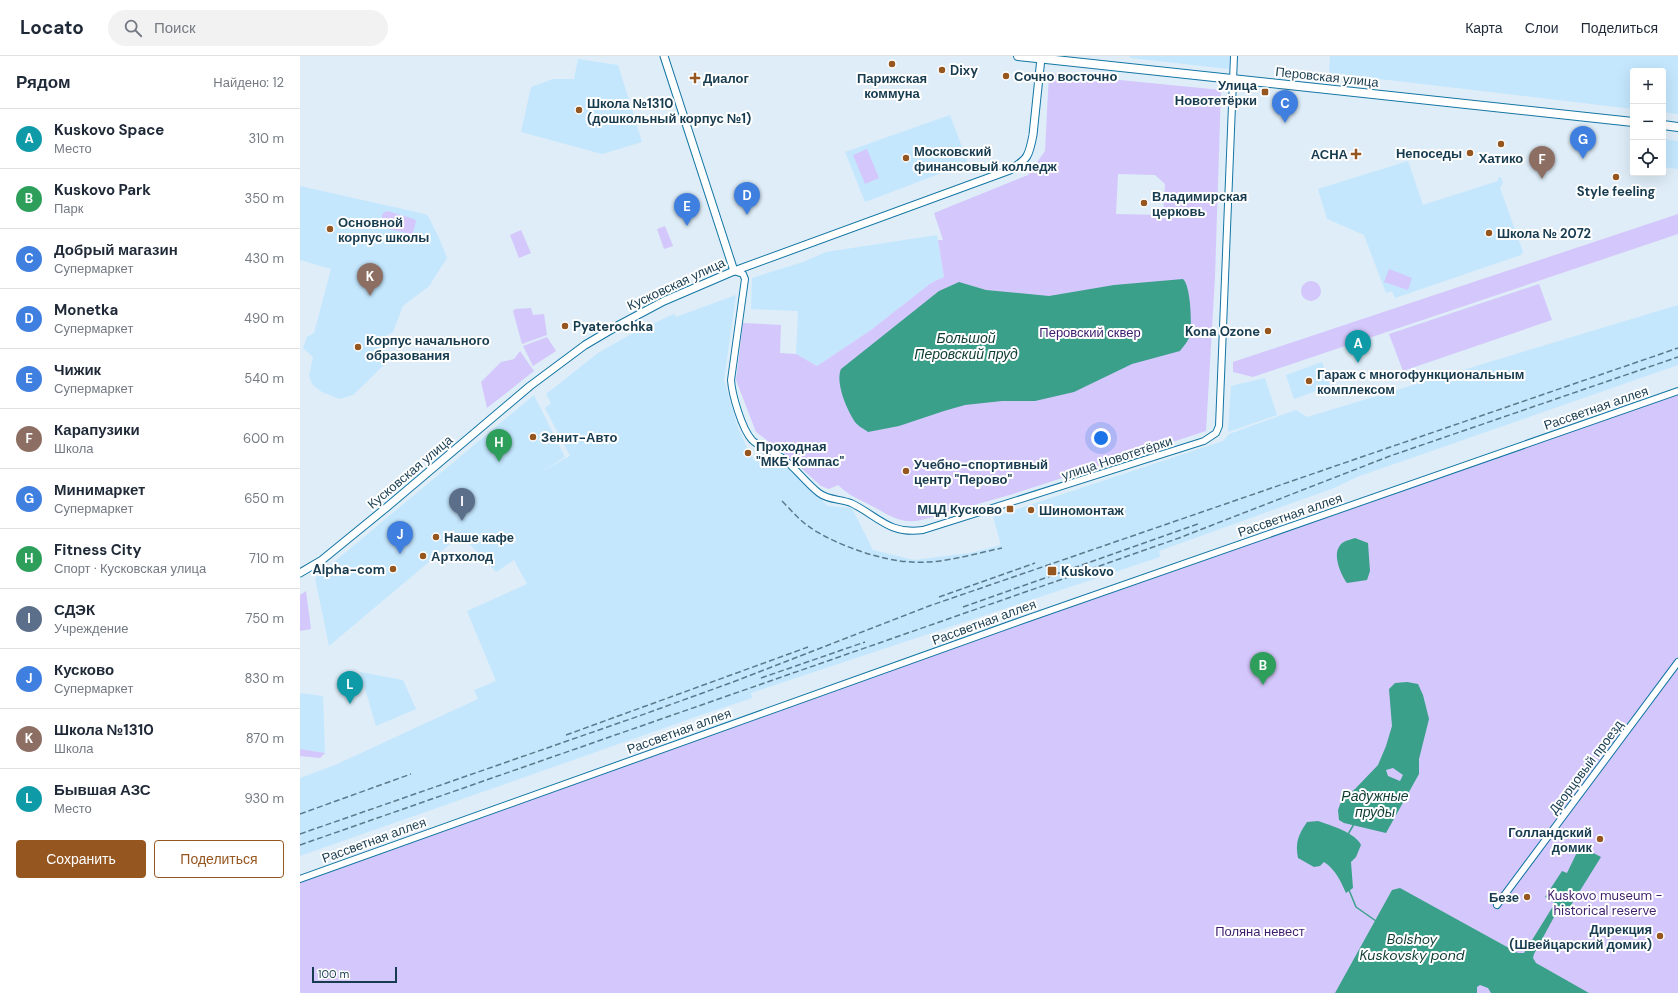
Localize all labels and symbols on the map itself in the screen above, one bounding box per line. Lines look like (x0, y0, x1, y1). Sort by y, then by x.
marker: Парижская коммуна (887, 59, 897, 69)
place label: Dixy (950, 62, 978, 79)
street label: Перовская улица (1275, 63, 1380, 91)
marker: Dixy (937, 65, 947, 75)
place label: Сочно восточно (1014, 68, 1117, 85)
place label: Диалог (703, 70, 750, 87)
place label: Парижская коммуна (857, 70, 927, 102)
marker: Сочно восточно (1001, 71, 1011, 81)
marker: Диалог (690, 73, 700, 83)
place label: Улица Новотетёрки (1175, 77, 1258, 109)
marker: Улица Новотетёрки (1260, 87, 1270, 97)
pin: C (1272, 90, 1298, 123)
place label: Школа №1310 (дошкольный корпус №1) (587, 95, 751, 127)
marker: Школа №1310 (дошкольный корпус №1) (574, 105, 584, 115)
pin: G (1570, 126, 1596, 159)
marker: Хатико (1496, 139, 1506, 149)
place label: Московский финансовый колледж (914, 143, 1057, 175)
place label: Непоседы (1396, 145, 1462, 162)
place label: АСНА (1311, 146, 1349, 163)
pin: F (1529, 146, 1555, 179)
marker: Непоседы (1465, 148, 1475, 158)
marker: АСНА (1351, 149, 1361, 159)
place label: Хатико (1479, 150, 1523, 167)
marker: Московский финансовый колледж (901, 153, 911, 163)
marker: Style feeling (1611, 172, 1621, 182)
pin: D (734, 182, 760, 215)
place label: Style feeling (1577, 183, 1656, 200)
place label: Владимирская церковь (1152, 188, 1247, 220)
pin: E (674, 193, 700, 226)
marker: Владимирская церковь (1139, 198, 1149, 208)
place label: Основной корпус школы (338, 214, 429, 246)
marker: Основной корпус школы (325, 224, 335, 234)
place label: Школа № 2072 (1497, 225, 1591, 242)
marker: Школа № 2072 (1484, 228, 1494, 238)
street label: Кусковская улица (624, 254, 728, 314)
pin: K (357, 263, 383, 296)
place label: Pyaterochka (573, 318, 653, 335)
marker: Pyaterochka (560, 321, 570, 331)
place label: Kona Ozone (1185, 323, 1260, 340)
park label: Перовский сквер (1039, 324, 1141, 341)
marker: Kona Ozone (1263, 326, 1273, 336)
water label: Большой Перовский пруд (914, 329, 1018, 363)
pin: A (1345, 330, 1371, 363)
place label: Корпус начального образования (366, 332, 490, 364)
marker: Корпус начального образования (353, 342, 363, 352)
place label: Гараж с многофункциональным комплексом (1317, 366, 1524, 398)
marker: Гараж с многофункциональным комплексом (1304, 376, 1314, 386)
street label: Рассветная аллея (1541, 382, 1651, 434)
your location (1091, 428, 1111, 448)
pin: H (486, 429, 512, 462)
place label: Зенит-Авто (541, 429, 617, 446)
street label: Кусковская улица (364, 431, 457, 513)
marker: Зенит-Авто (528, 432, 538, 442)
street label: улица Новотетёрки (1059, 432, 1175, 484)
place label: Проходная "МКБ Компас" (756, 438, 845, 470)
marker: Проходная "МКБ Компас" (743, 448, 753, 458)
place label: Учебно-спортивный центр "Перово" (914, 456, 1048, 488)
marker: Учебно-спортивный центр "Перово" (901, 466, 911, 476)
pin: I (449, 488, 475, 521)
street label: Рассветная аллея (1235, 489, 1345, 541)
place label: МЦД Кусково (917, 501, 1002, 518)
place label: Шиномонтаж (1039, 502, 1125, 519)
marker: МЦД Кусково (1005, 504, 1015, 514)
marker: Шиномонтаж (1026, 505, 1036, 515)
pin: J (387, 521, 413, 554)
place label: Наше кафе (444, 529, 514, 546)
marker: Наше кафе (431, 532, 441, 542)
place label: Артхолод (431, 548, 494, 565)
marker: Артхолод (418, 551, 428, 561)
place label: Alpha-com (313, 561, 385, 578)
place label: Kuskovo (1061, 563, 1114, 580)
marker: Alpha-com (388, 564, 398, 574)
marker: Kuskovo (1046, 565, 1058, 577)
street label: Рассветная аллея (930, 595, 1038, 649)
pin: B (1250, 652, 1276, 685)
pin: L (337, 671, 363, 704)
street label: Рассветная аллея (625, 704, 733, 758)
street label: Дворцовый проезд (1545, 716, 1627, 817)
water label: Радужные пруды (1341, 787, 1409, 821)
street label: Рассветная аллея (320, 813, 428, 867)
place label: Голландский домик (1508, 824, 1592, 856)
marker: Голландский домик (1595, 834, 1605, 844)
park label: Kuskovo museum - historical reserve (1548, 887, 1662, 919)
place label: Безе (1489, 889, 1519, 906)
marker: Безе (1522, 892, 1532, 902)
place label: Дирекция (Швейцарский домик) (1509, 921, 1652, 953)
park label: Поляна невест (1215, 923, 1305, 940)
water label: Bolshoy Kuskovsky pond (1360, 930, 1465, 964)
marker: Дирекция (Швейцарский домик) (1655, 931, 1665, 941)
scale bar (312, 965, 397, 984)

